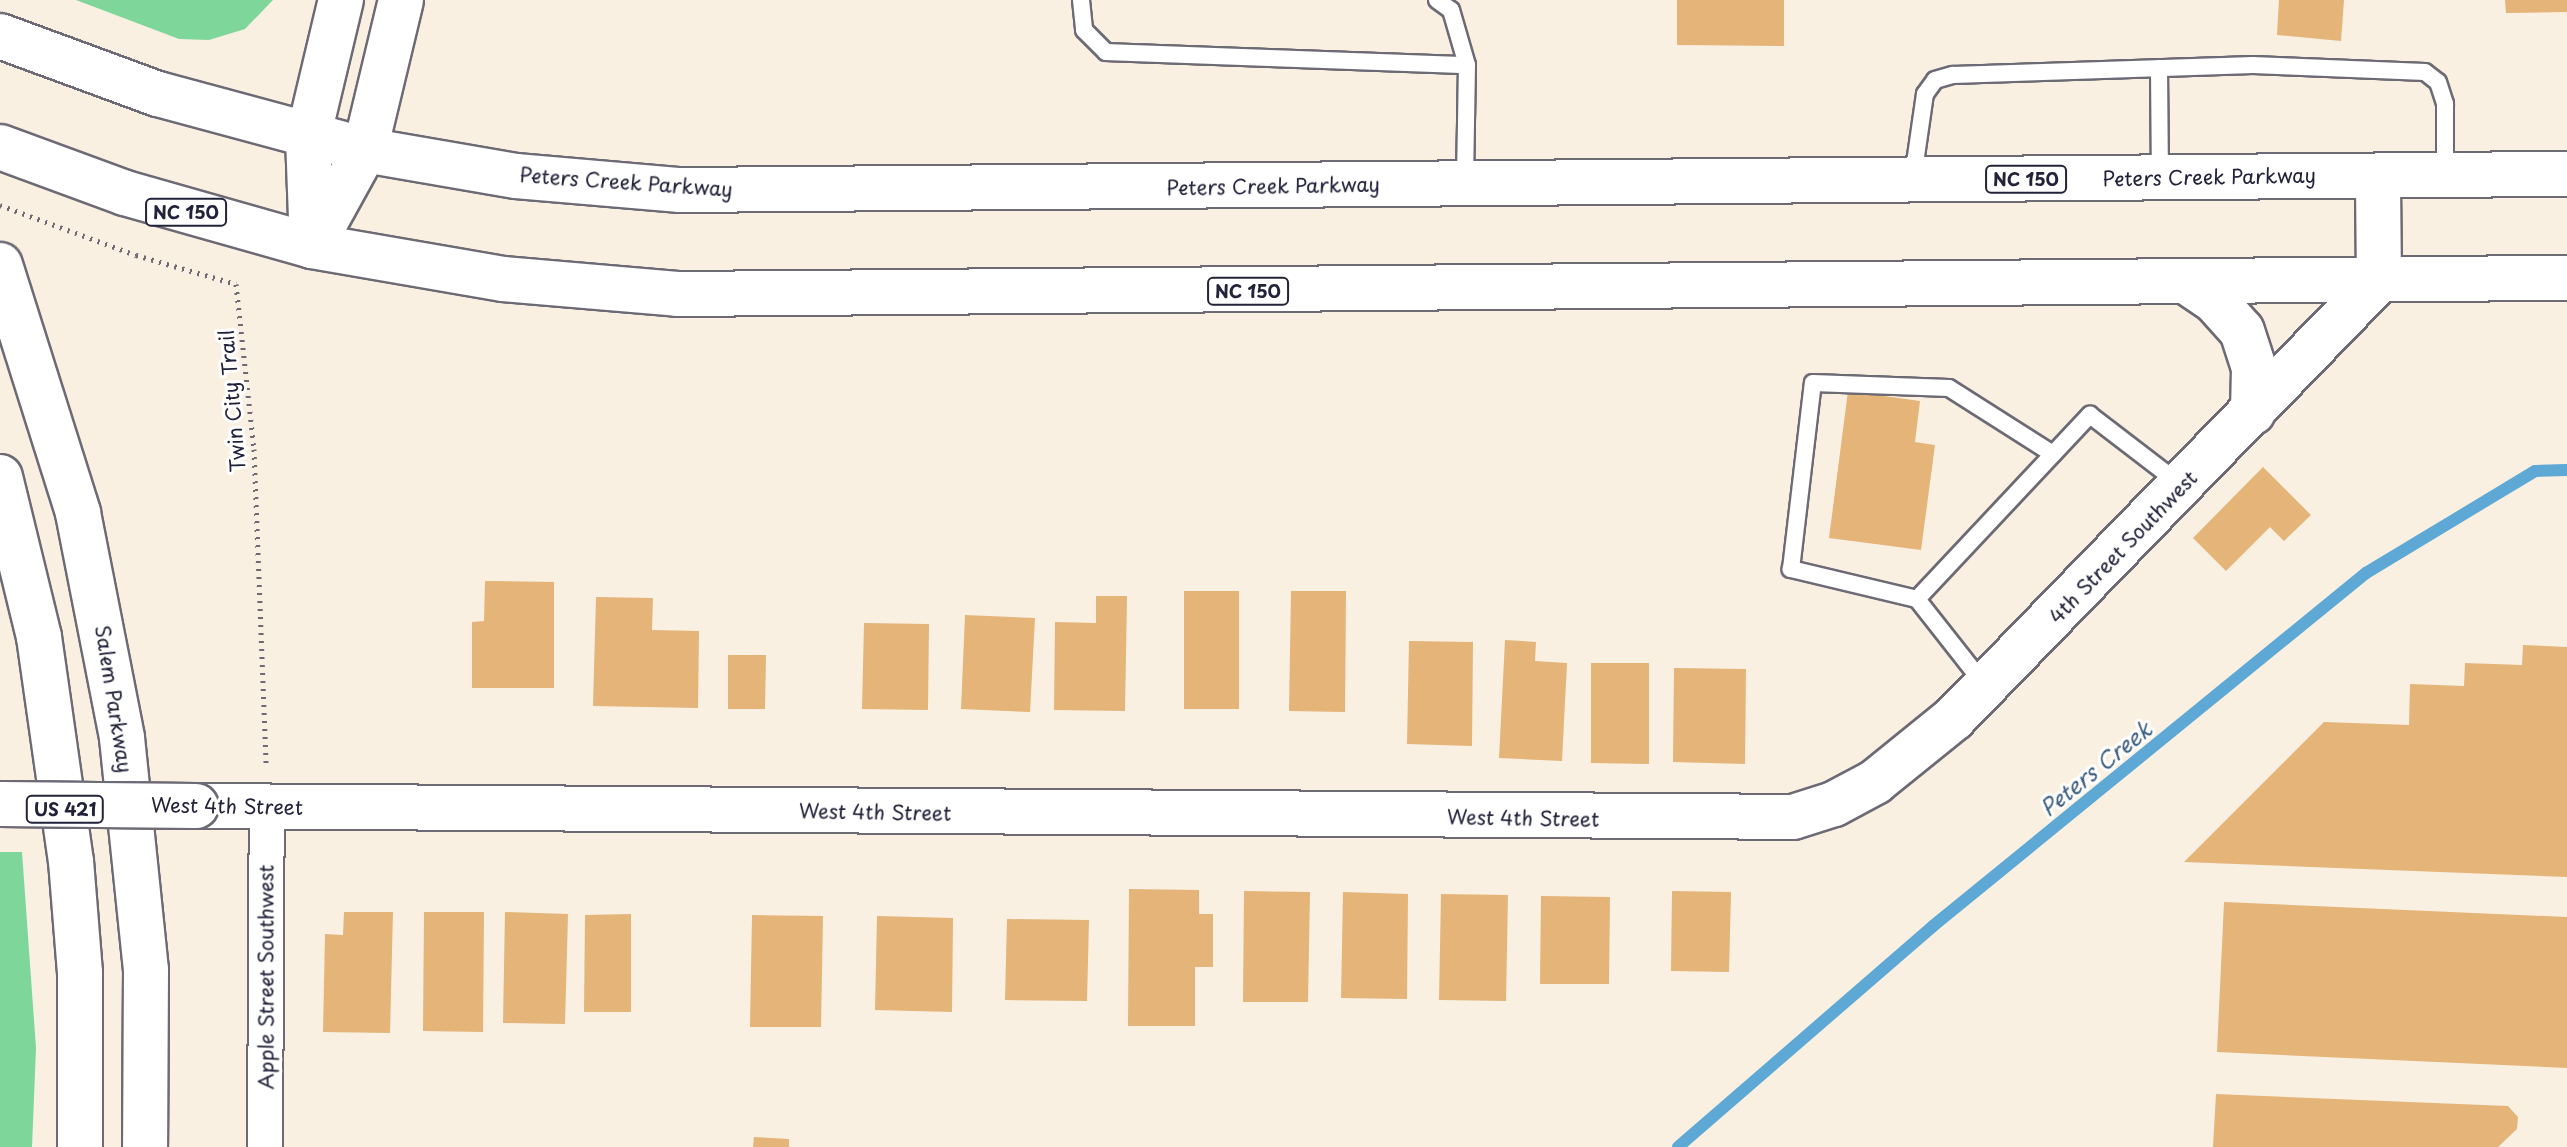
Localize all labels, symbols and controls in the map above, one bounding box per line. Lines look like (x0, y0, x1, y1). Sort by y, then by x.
street label: Peters Creek Parkway (518, 163, 734, 201)
street label: Peters Creek Parkway (2101, 163, 2317, 191)
road number: NC 150 (1984, 165, 2068, 193)
street label: Peters Creek Parkway (1165, 172, 1381, 200)
road number: NC 150 (144, 198, 228, 226)
road number: NC 150 (1206, 277, 1290, 305)
street label: Twin City Trail (214, 329, 250, 473)
street label: 4th Street Southwest (2043, 465, 2203, 629)
street label: Salem Parkway (90, 622, 138, 776)
water label: Peters Creek (2034, 715, 2156, 821)
street label: West 4th Street (151, 793, 303, 819)
road number: US 421 (25, 795, 105, 823)
street label: West 4th Street (799, 799, 951, 825)
street label: West 4th Street (1447, 805, 1599, 831)
street label: Apple Street Southwest (254, 863, 278, 1091)

